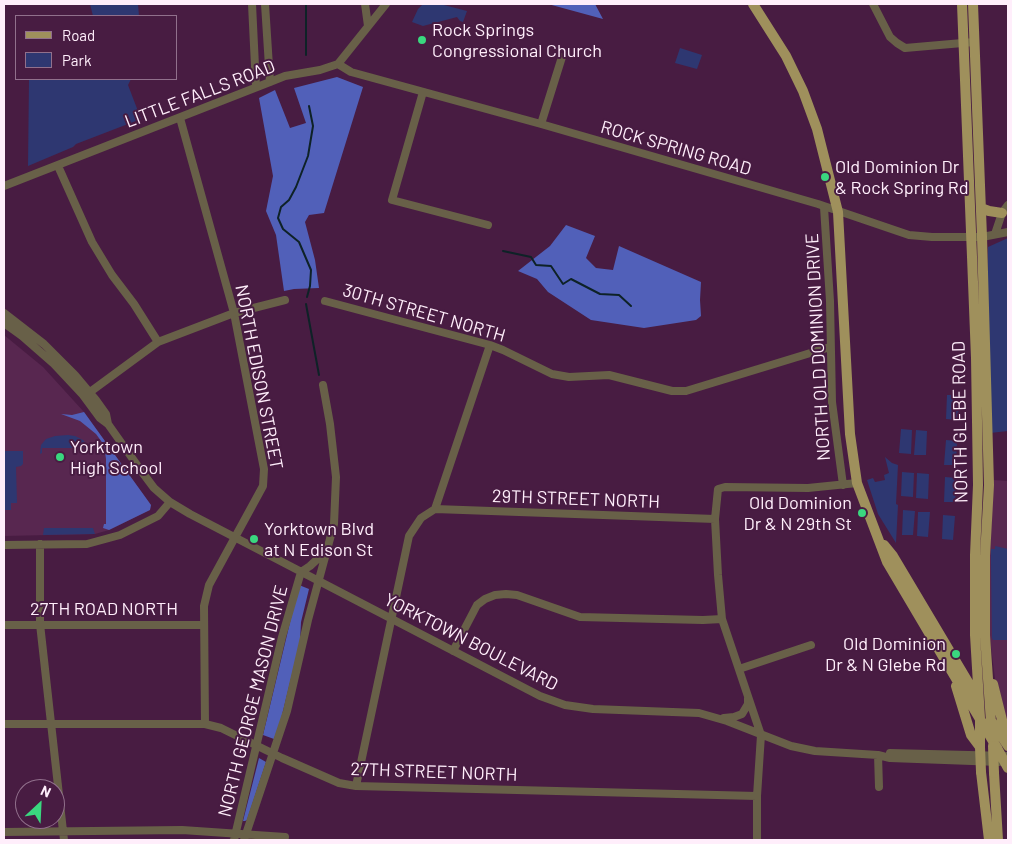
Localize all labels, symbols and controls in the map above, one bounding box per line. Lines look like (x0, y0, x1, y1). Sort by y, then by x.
legend (15, 15, 178, 80)
place label: Rock Springs Congressional Church (432, 19, 602, 62)
text: Road (62, 26, 95, 44)
marker: Rock Springs Congressional Church (416, 34, 428, 46)
text: Park (62, 51, 91, 69)
street label: LITTLE FALLS ROAD (122, 55, 278, 133)
street label: ROCK SPRING ROAD (598, 116, 754, 180)
place label: Old Dominion Dr & Rock Spring Rd (835, 156, 969, 198)
marker: Old Dominion Dr & Rock Spring Rd (819, 171, 831, 183)
street label: NORTH OLD DOMINION DRIVE (801, 233, 835, 461)
street label: 30TH STREET NORTH (340, 279, 508, 347)
street label: NORTH EDISON STREET (231, 283, 287, 471)
street label: NORTH GLEBE ROAD (948, 341, 972, 503)
place label: Yorktown High School (70, 436, 163, 478)
marker: Yorktown High School (54, 451, 66, 463)
street label: 29TH STREET NORTH (492, 485, 660, 513)
place label: Old Dominion Dr & N 29th St (744, 492, 852, 534)
marker: Old Dominion Dr & N 29th St (856, 507, 868, 519)
place label: Yorktown Blvd at N Edison St (264, 518, 374, 560)
marker: Yorktown Blvd at N Edison St (248, 533, 260, 545)
street label: NORTH GEORGE MASON DRIVE (214, 583, 292, 819)
street label: YORKTOWN BOULEVARD (380, 589, 562, 695)
street label: 27TH ROAD NORTH (30, 598, 178, 620)
place label: Old Dominion Dr & N Glebe Rd (825, 633, 946, 676)
marker: Old Dominion Dr & N Glebe Rd (950, 648, 962, 660)
street label: 27TH STREET NORTH (350, 758, 518, 786)
north arrow (15, 779, 65, 829)
text: N (38, 781, 54, 801)

